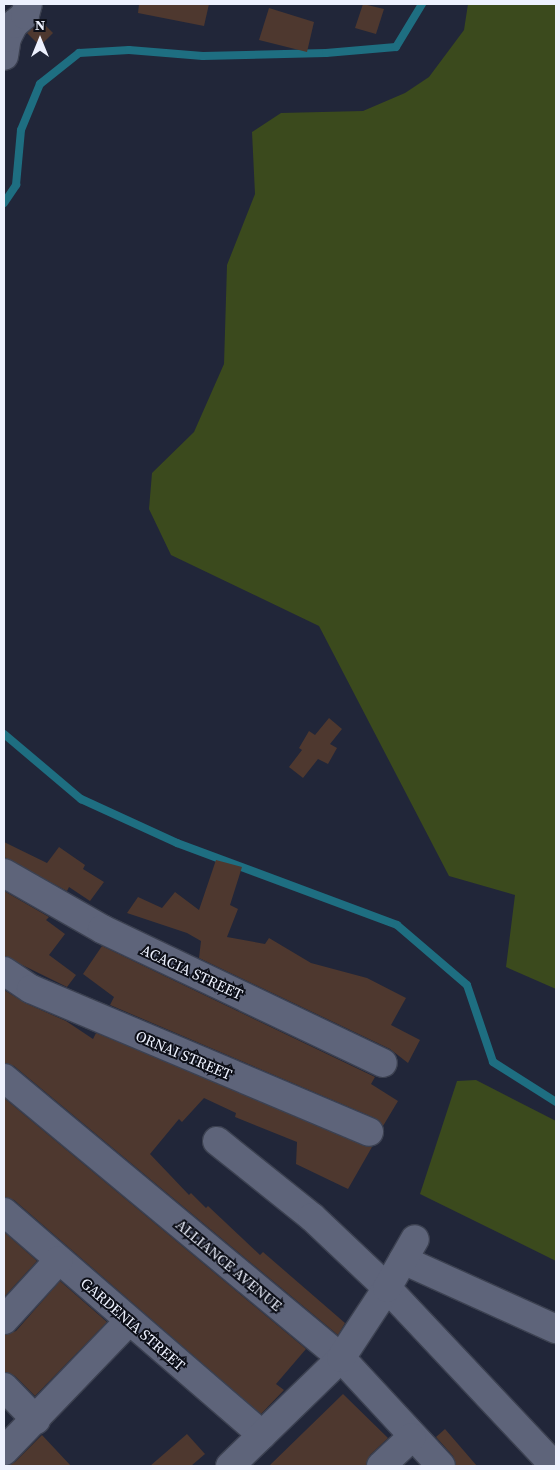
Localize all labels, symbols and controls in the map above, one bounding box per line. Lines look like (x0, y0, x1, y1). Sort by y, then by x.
north arrow (15, 15, 65, 65)
text: N (35, 15, 45, 35)
street label: ACACIA STREET (138, 941, 246, 1003)
street label: ORNAI STREET (133, 1027, 235, 1083)
street label: ALLIANCE AVENUE (172, 1215, 286, 1315)
street label: GARDENIA STREET (77, 1274, 189, 1374)

